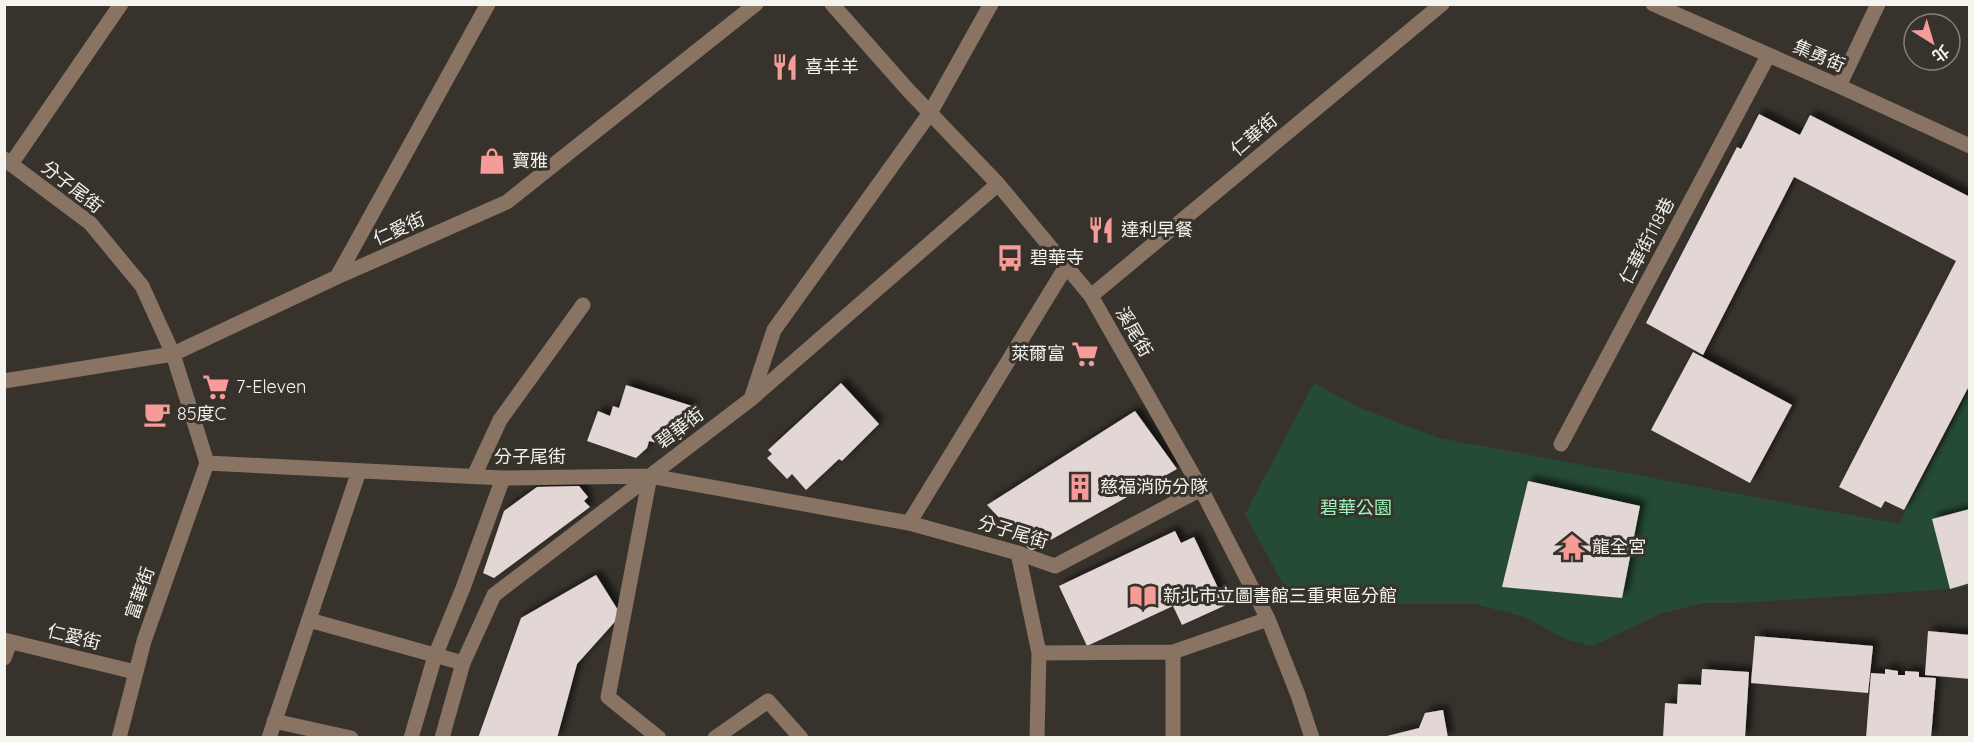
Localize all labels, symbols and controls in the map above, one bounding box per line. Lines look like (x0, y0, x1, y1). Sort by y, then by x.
north arrow (1902, 12, 1962, 72)
street label: 集勇街 (1790, 34, 1849, 77)
text: 北 (1929, 41, 1953, 67)
restaurant icon: 喜羊羊 (770, 52, 800, 82)
place label: 喜羊羊 (805, 55, 859, 78)
street label: 仁華街 (1226, 108, 1282, 161)
shop icon: 寶雅 (477, 146, 507, 176)
place label: 寶雅 (512, 149, 548, 172)
street label: 分子尾街 (37, 155, 108, 218)
street label: 仁華街118巷 (1614, 193, 1679, 288)
street label: 仁愛街 (369, 207, 428, 250)
restaurant icon: 達利早餐 (1086, 215, 1116, 245)
place label: 達利早餐 (1121, 218, 1193, 241)
bus stop icon: 碧華寺 (995, 243, 1025, 273)
place label: 碧華寺 (1030, 246, 1084, 269)
street label: 溪尾街 (1111, 303, 1158, 361)
supermarket icon: 萊爾富 (1070, 339, 1100, 369)
place label: 萊爾富 (1011, 342, 1065, 365)
supermarket icon: 7-Eleven (201, 372, 231, 402)
place label: 7-Eleven (236, 375, 307, 398)
cafe icon: 85度C (142, 399, 172, 429)
place label: 85度C (177, 402, 227, 425)
street label: 碧華街 (651, 402, 708, 453)
street label: 分子尾街 (494, 445, 566, 468)
building icon: 慈福消防分隊 (1065, 472, 1095, 502)
place label: 慈福消防分隊 (1100, 475, 1208, 498)
park label: 碧華公園 (1320, 496, 1392, 519)
street label: 分子尾街 (975, 510, 1051, 553)
temple icon: 龍全宮 (1557, 532, 1587, 562)
place label: 龍全宮 (1592, 535, 1646, 558)
street label: 富華街 (120, 564, 159, 622)
library icon: 新北市立圖書館三重東區分館 (1128, 581, 1158, 611)
place label: 新北市立圖書館三重東區分館 (1163, 584, 1397, 607)
street label: 仁愛街 (45, 619, 103, 654)

